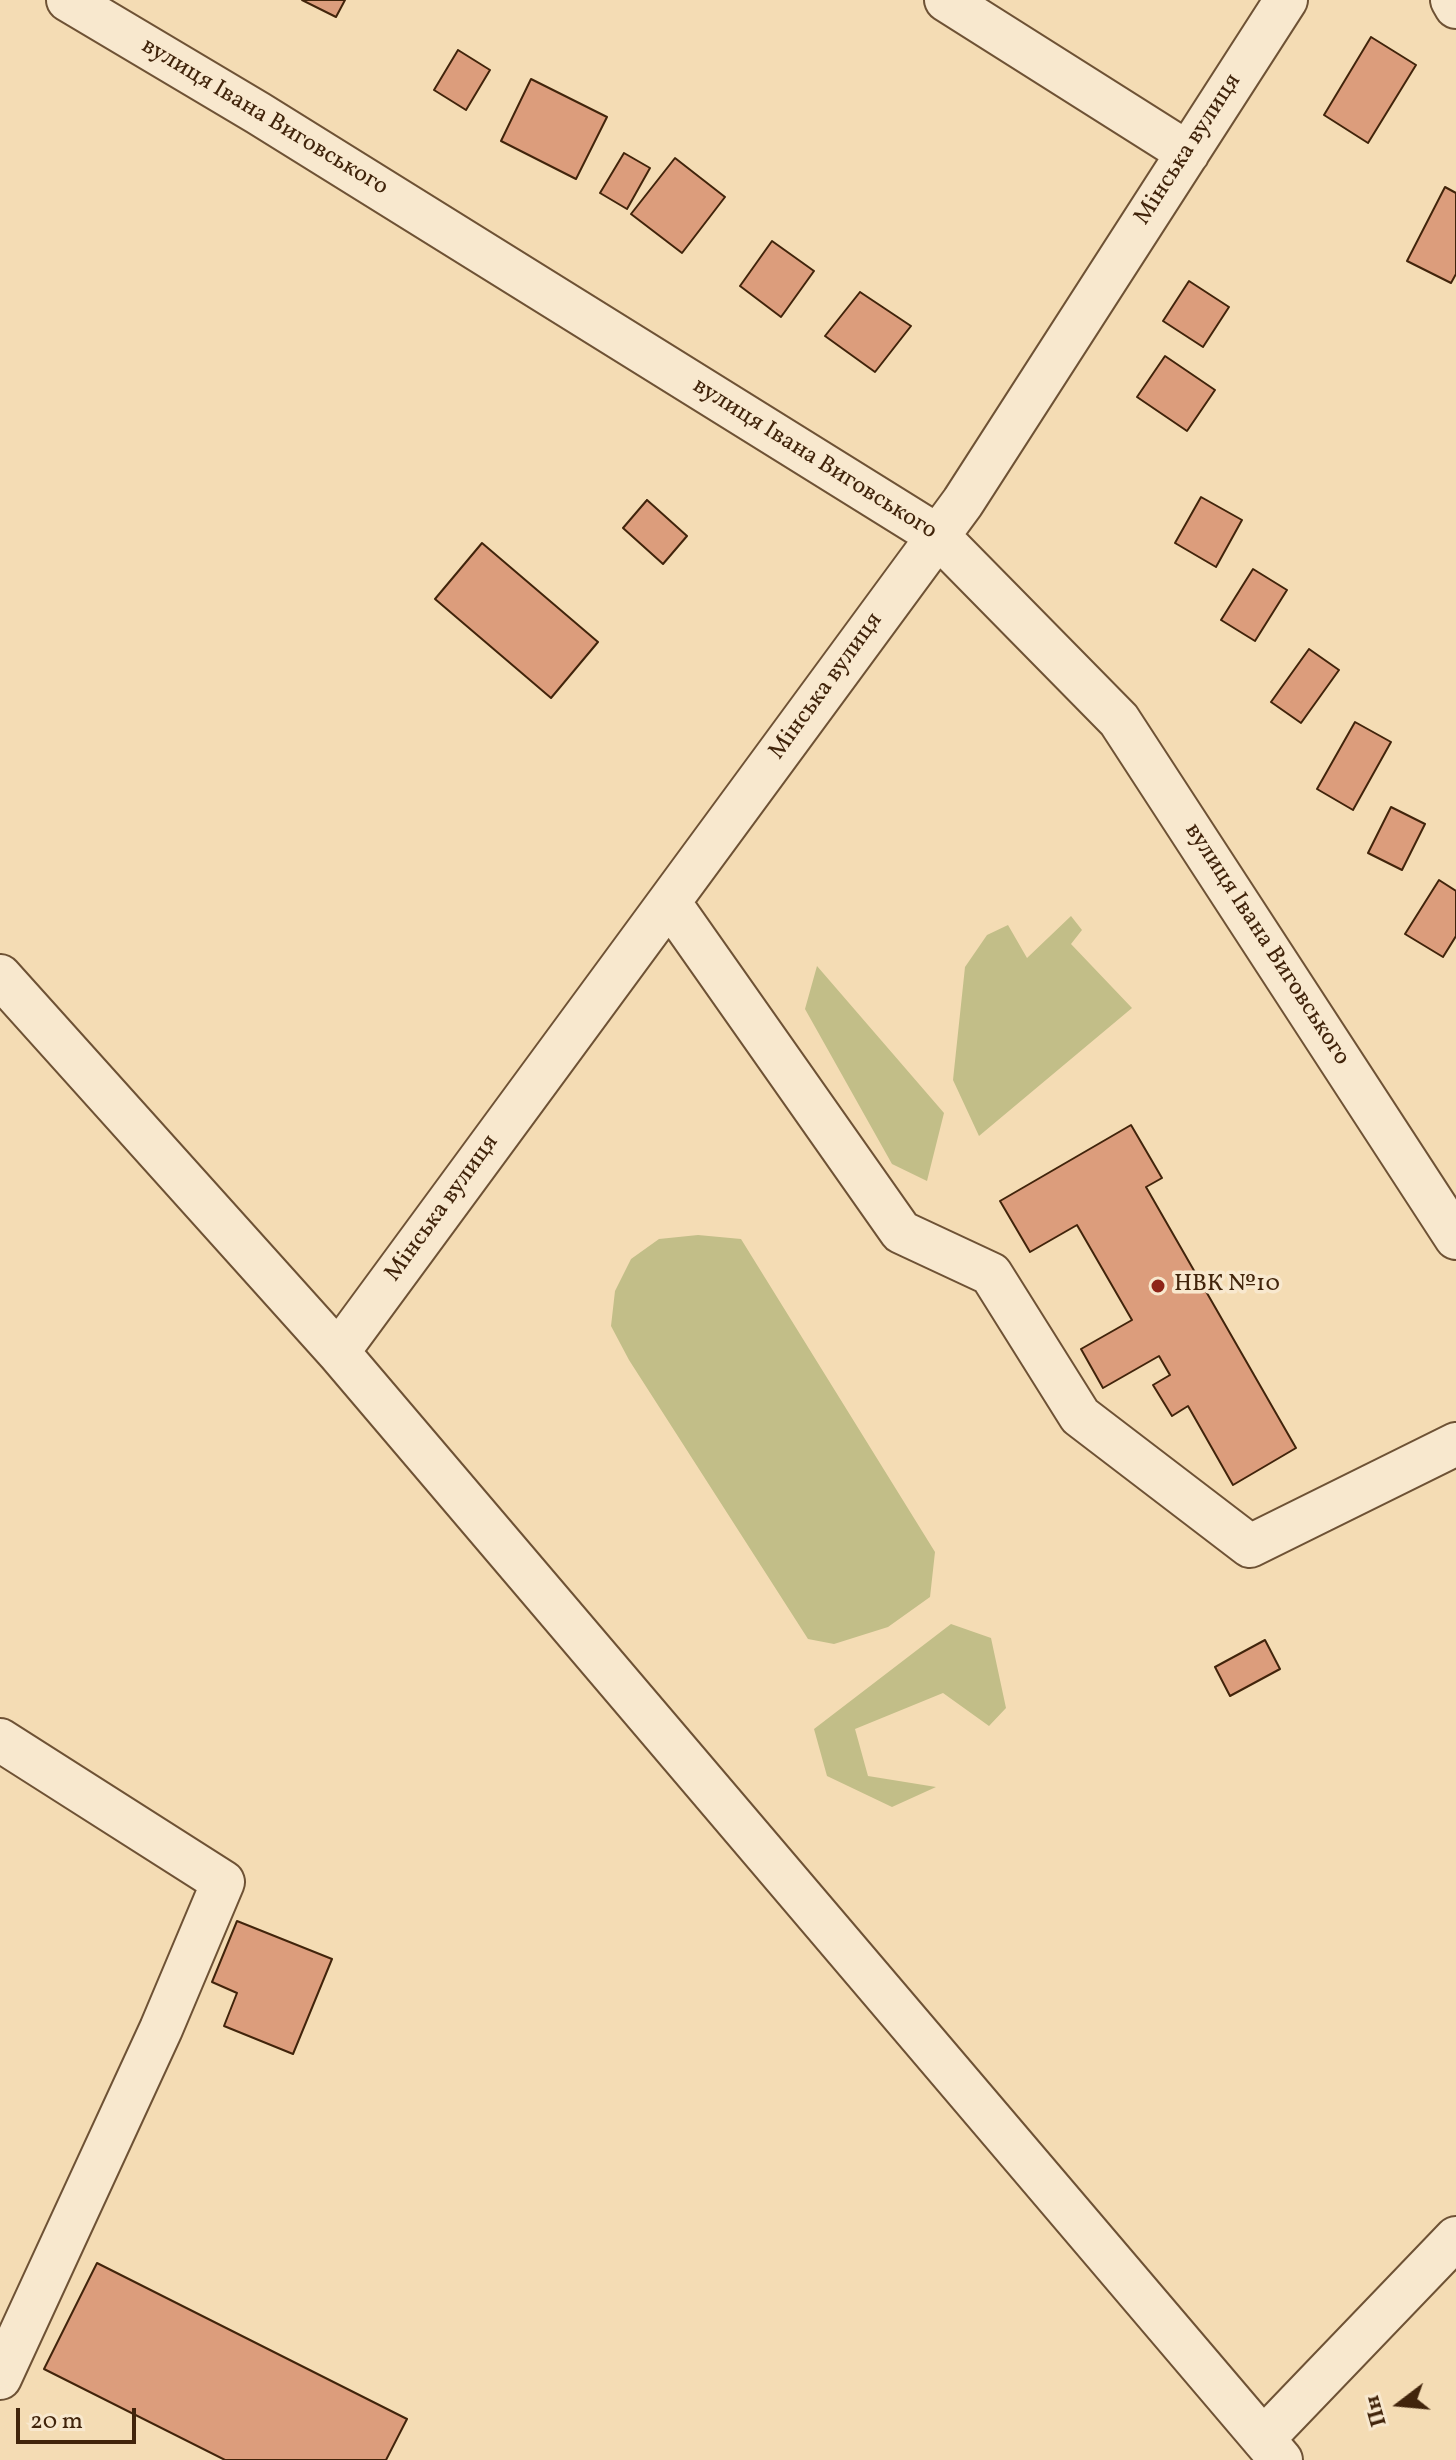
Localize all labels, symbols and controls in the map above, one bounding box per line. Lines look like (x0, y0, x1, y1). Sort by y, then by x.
street label: вулиця Івана Виговського (135, 33, 393, 203)
street label: Мінська вулиця (1129, 69, 1249, 231)
street label: вулиця Івана Виговського (686, 373, 942, 547)
street label: Мінська вулиця (764, 608, 890, 766)
street label: вулиця Івана Виговського (1177, 819, 1355, 1071)
street label: Мінська вулиця (380, 1130, 506, 1288)
place label: НВК №10 (1174, 1272, 1280, 1300)
marker: НВК №10 (1149, 1277, 1167, 1295)
north arrow (1360, 2364, 1440, 2444)
text: Пн (1357, 2391, 1396, 2430)
scale bar (20, 2392, 140, 2442)
text: 20 m (30, 2405, 83, 2439)

